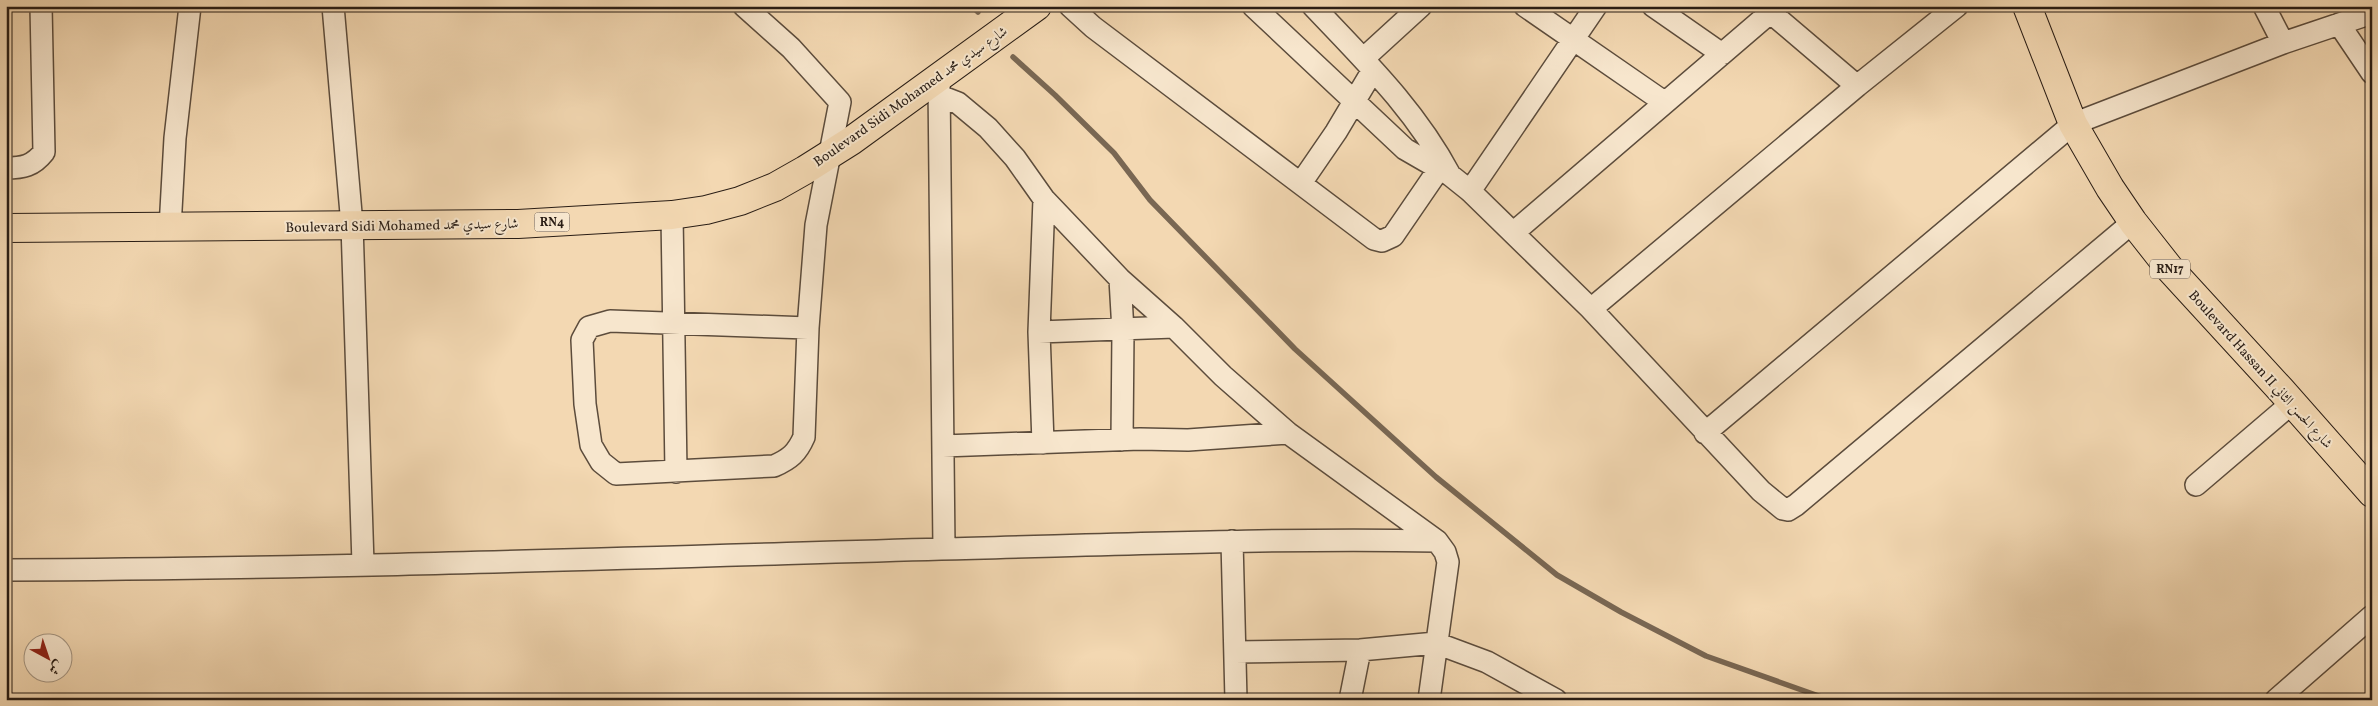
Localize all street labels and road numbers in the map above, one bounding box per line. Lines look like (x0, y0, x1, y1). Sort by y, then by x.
street label: Boulevard Sidi Mohamed شارع سيدي محمد (810, 23, 1012, 173)
road number: RN4 (534, 212, 570, 232)
street label: Boulevard Sidi Mohamed شارع سيدي محمد (285, 215, 519, 239)
road number: RN17 (2150, 260, 2190, 278)
street label: Boulevard Hassan II شارع الحسن الثاني (2183, 287, 2336, 454)

